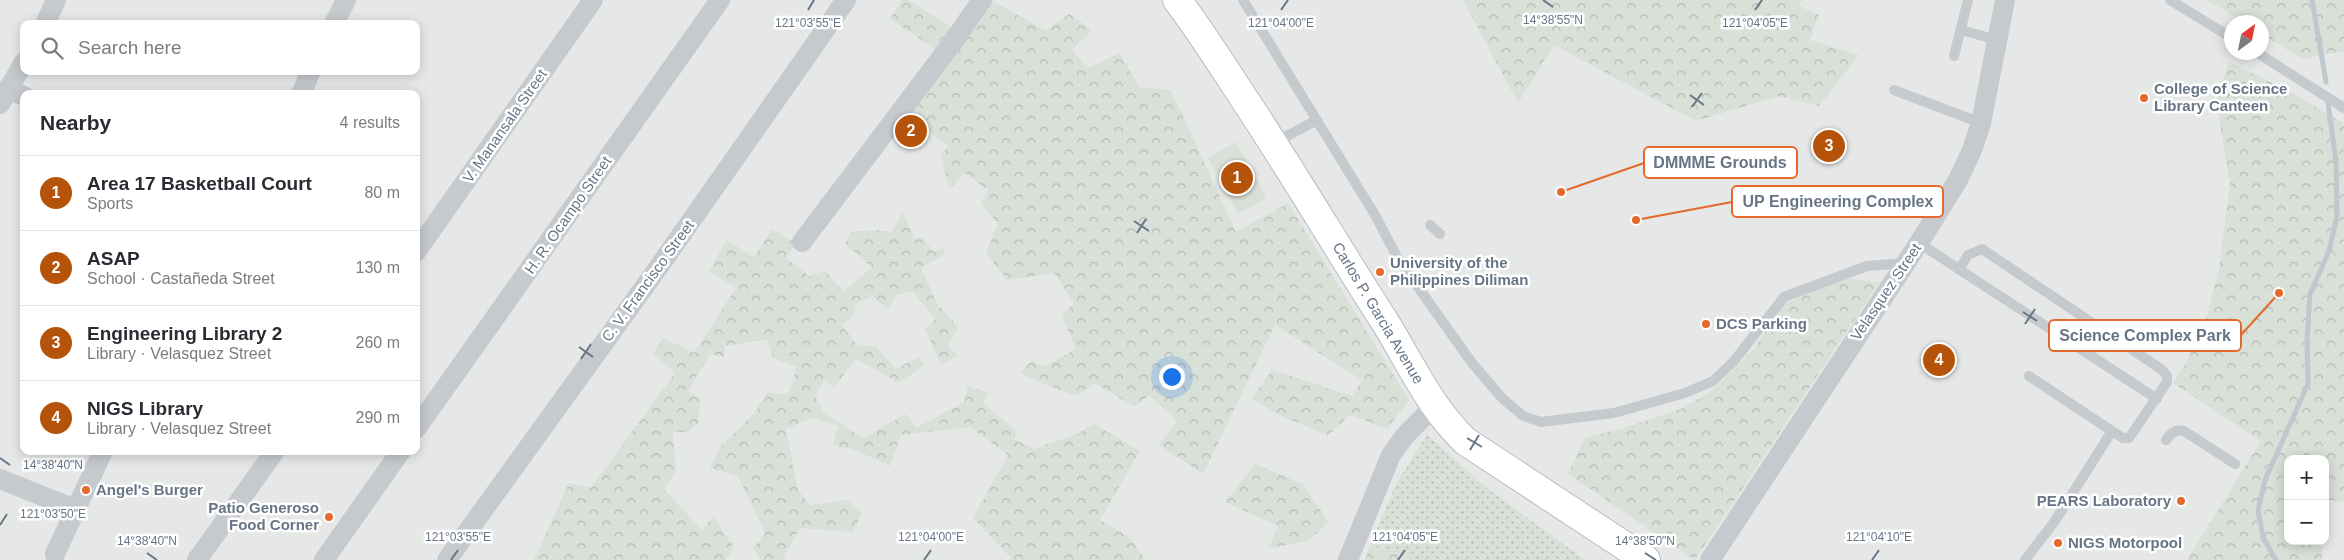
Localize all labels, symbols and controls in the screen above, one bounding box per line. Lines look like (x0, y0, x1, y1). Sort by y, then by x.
text: 14°38'55"N (1523, 13, 1583, 27)
north arrow (2224, 15, 2269, 60)
text: 121°03'55"E (775, 16, 841, 30)
text: 121°04'00"E (1248, 16, 1314, 30)
text: 121°04'05"E (1722, 16, 1788, 30)
search box (20, 20, 420, 75)
icon: search (38, 34, 66, 62)
text: Search here (78, 37, 182, 58)
street label: V. Manansala Street (459, 65, 551, 186)
place label: College of Science Library Canteen (2154, 80, 2287, 114)
marker: College of Science Library Canteen (2138, 92, 2150, 104)
text: Nearby (40, 111, 111, 134)
pin: 2 (895, 112, 927, 150)
text: 4 results (340, 114, 400, 131)
pin: 3 (1813, 127, 1845, 165)
callout: DMMME Grounds (1644, 147, 1797, 178)
street label: H. R. Ocampo Street (521, 152, 615, 277)
text: DMMME Grounds (1653, 154, 1787, 171)
pin: 1 (1221, 159, 1253, 197)
text: Area 17 Basketball Court (87, 173, 312, 194)
text: 1 (52, 184, 60, 201)
text: 80 m (364, 184, 400, 201)
callout: UP Engineering Complex (1732, 186, 1943, 217)
text: UP Engineering Complex (1743, 193, 1934, 210)
text: Sports (87, 195, 133, 212)
street label: C. V. Francisco Street (598, 216, 698, 344)
street label: Carlos P. Garcia Avenue (1329, 239, 1427, 387)
street label: Velasquez Street (1847, 239, 1925, 343)
text: ASAP (87, 248, 140, 269)
place label: University of the Philippines Diliman (1390, 254, 1528, 288)
text: 2 (52, 259, 60, 276)
text: 130 m (356, 259, 400, 276)
marker: University of the Philippines Diliman (1374, 266, 1386, 278)
text: School · Castañeda Street (87, 270, 275, 287)
place label: DCS Parking (1716, 315, 1807, 332)
marker: DCS Parking (1700, 318, 1712, 330)
callout: Science Complex Park (2049, 320, 2241, 351)
text: Engineering Library 2 (87, 323, 282, 344)
text: Science Complex Park (2059, 327, 2231, 344)
text: 3 (52, 334, 60, 351)
text: 260 m (356, 334, 400, 351)
pin: 4 (1923, 341, 1955, 379)
text: Library · Velasquez Street (87, 345, 271, 362)
your location (1159, 364, 1185, 390)
text: NIGS Library (87, 398, 203, 419)
text: 4 (52, 409, 60, 426)
text: 290 m (356, 409, 400, 426)
text: Library · Velasquez Street (87, 420, 271, 437)
map controls (2284, 455, 2329, 545)
button: + (2284, 455, 2329, 500)
text: 14°38'40"N (23, 458, 83, 472)
place label: Angel's Burger (96, 481, 203, 498)
marker: Angel's Burger (80, 484, 92, 496)
place label: PEARS Laboratory (2037, 492, 2172, 509)
marker: PEARS Laboratory (2175, 495, 2187, 507)
place label: Patio Generoso Food Corner (208, 499, 319, 533)
button: − (2284, 500, 2329, 545)
text: 121°03'50"E (20, 507, 86, 521)
marker: Patio Generoso Food Corner (323, 511, 335, 523)
text: 121°03'55"E (425, 530, 491, 544)
text: 121°04'00"E (898, 530, 964, 544)
text: 121°04'05"E (1372, 530, 1438, 544)
text: 121°04'10"E (1846, 530, 1912, 544)
text: 14°38'40"N (117, 534, 177, 548)
text: 14°38'50"N (1615, 534, 1675, 548)
place label: NIGS Motorpool (2068, 534, 2182, 551)
marker: NIGS Motorpool (2052, 537, 2064, 549)

